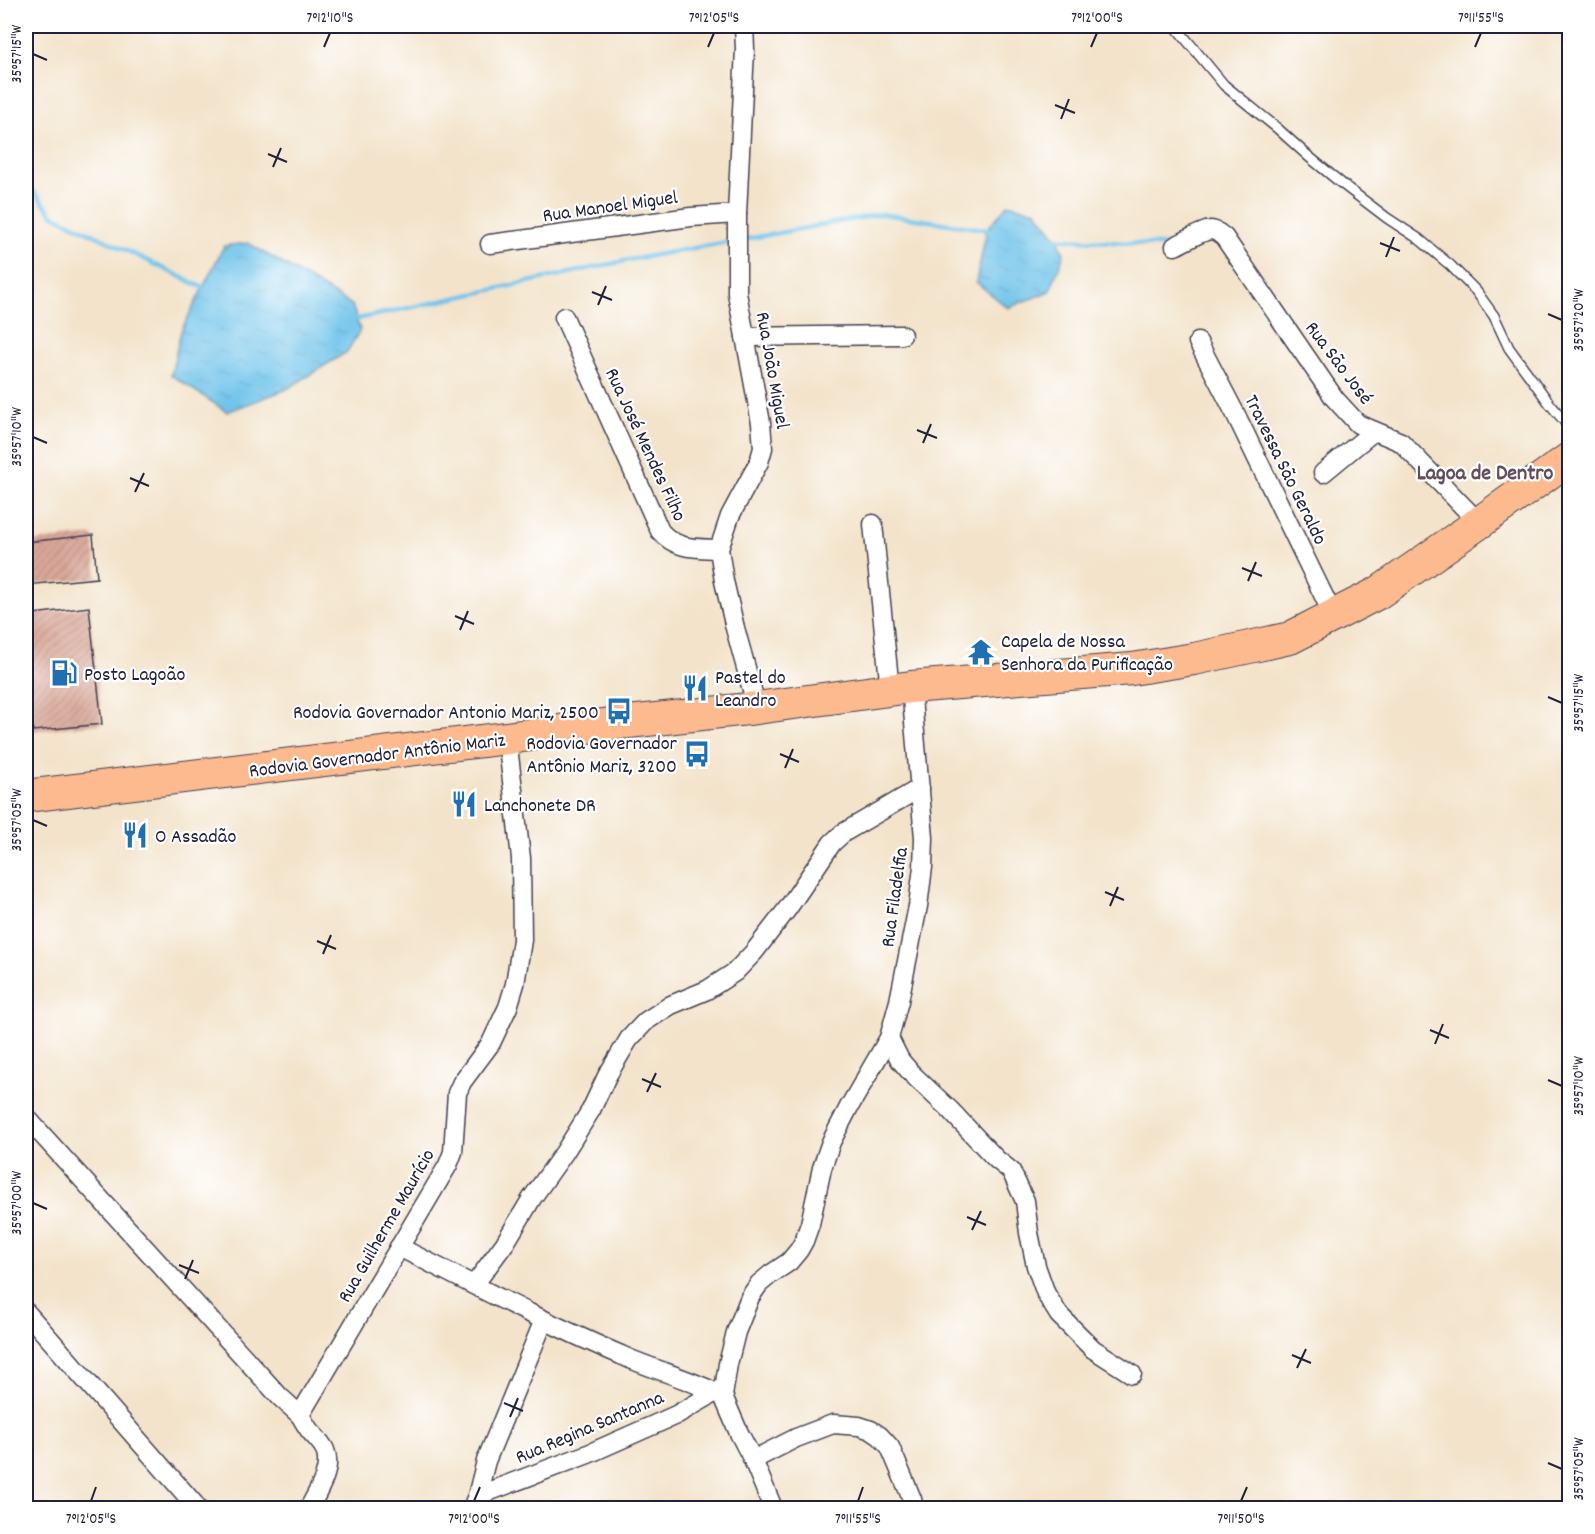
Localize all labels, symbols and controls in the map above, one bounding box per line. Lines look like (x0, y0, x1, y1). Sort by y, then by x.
text: 7°12'10"S (307, 8, 353, 30)
text: 7°12'05"S (689, 8, 739, 30)
text: 7°12'00"S (1071, 8, 1123, 30)
text: 7°11'55"S (1458, 8, 1504, 30)
text: 35°57'15"W (7, 24, 29, 83)
street label: Rua Manoel Miguel (541, 185, 680, 231)
text: 35°57'20"W (1569, 288, 1591, 351)
street label: Rua João Miguel (747, 310, 795, 431)
street label: Rua São José (1297, 316, 1378, 411)
street label: Rua José Mendes Filho (596, 364, 692, 527)
street label: Travessa São Geraldo (1236, 391, 1333, 550)
text: 35°57'10"W (7, 407, 29, 467)
district label: Lagoa de Dentro (1417, 459, 1553, 490)
place label: Capela de Nossa Senhora da Purificação (1001, 629, 1173, 680)
temple icon: Capela de Nossa Senhora da Purificação (966, 637, 996, 667)
fuel station icon: Posto Lagoão (49, 658, 79, 688)
place label: Posto Lagoão (84, 662, 185, 690)
place label: Pastel do Leandro (715, 665, 786, 716)
restaurant icon: Pastel do Leandro (680, 673, 710, 703)
text: 35°57'15"W (1569, 673, 1591, 732)
bus stop icon: Rodovia Governador Antonio Mariz, 2500 (604, 696, 634, 726)
place label: Rodovia Governador Antonio Mariz, 2500 (293, 700, 599, 728)
street label: Rodovia Governador Antônio Mariz (248, 727, 507, 787)
place label: Rodovia Governador Antônio Mariz, 3200 (526, 731, 678, 782)
bus stop icon: Rodovia Governador Antônio Mariz, 3200 (682, 739, 712, 769)
text: 35°57'05"W (7, 788, 29, 852)
restaurant icon: Lanchonete DR (449, 789, 479, 819)
place label: Lanchonete DR (484, 793, 596, 821)
restaurant icon: O Assadão (120, 820, 150, 850)
place label: O Assadão (155, 824, 237, 852)
street label: Rua Filadelfia (875, 845, 917, 949)
text: 35°57'10"W (1569, 1056, 1591, 1116)
street label: Rua Guilherme Maurício (332, 1144, 443, 1309)
text: 35°57'00"W (7, 1170, 29, 1235)
street label: Rua Regina Santanna (512, 1385, 669, 1473)
text: 35°57'05"W (1569, 1437, 1591, 1501)
text: 7°12'05"S (66, 1509, 116, 1531)
text: 7°12'00"S (448, 1509, 500, 1531)
text: 7°11'55"S (835, 1509, 881, 1531)
text: 7°11'50"S (1217, 1509, 1265, 1531)

